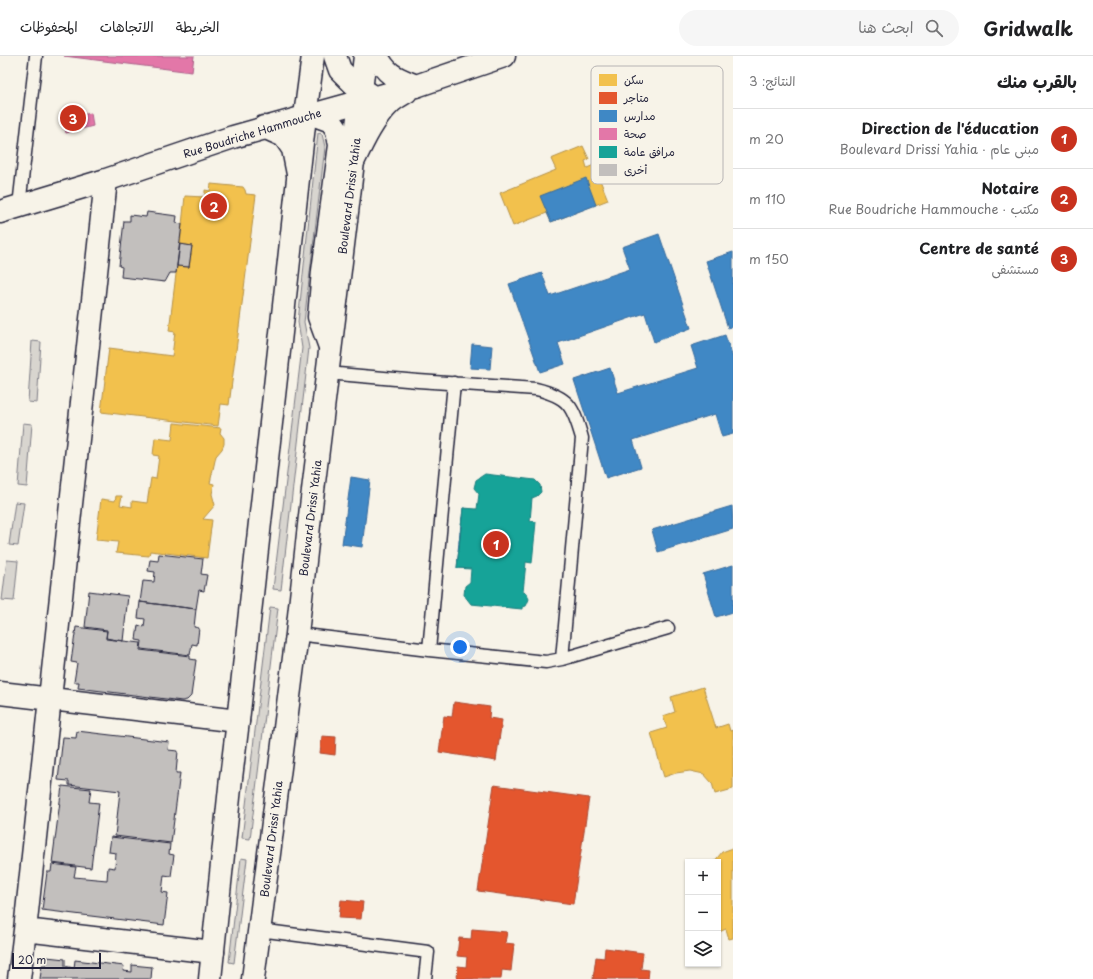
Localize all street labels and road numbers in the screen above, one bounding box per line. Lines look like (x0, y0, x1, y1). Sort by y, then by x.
street label: Rue Boudriche Hammouche (181, 104, 323, 162)
street label: Boulevard Drissi Yahia (333, 137, 365, 255)
street label: Boulevard Drissi Yahia (294, 459, 326, 577)
street label: Boulevard Drissi Yahia (255, 780, 287, 898)

